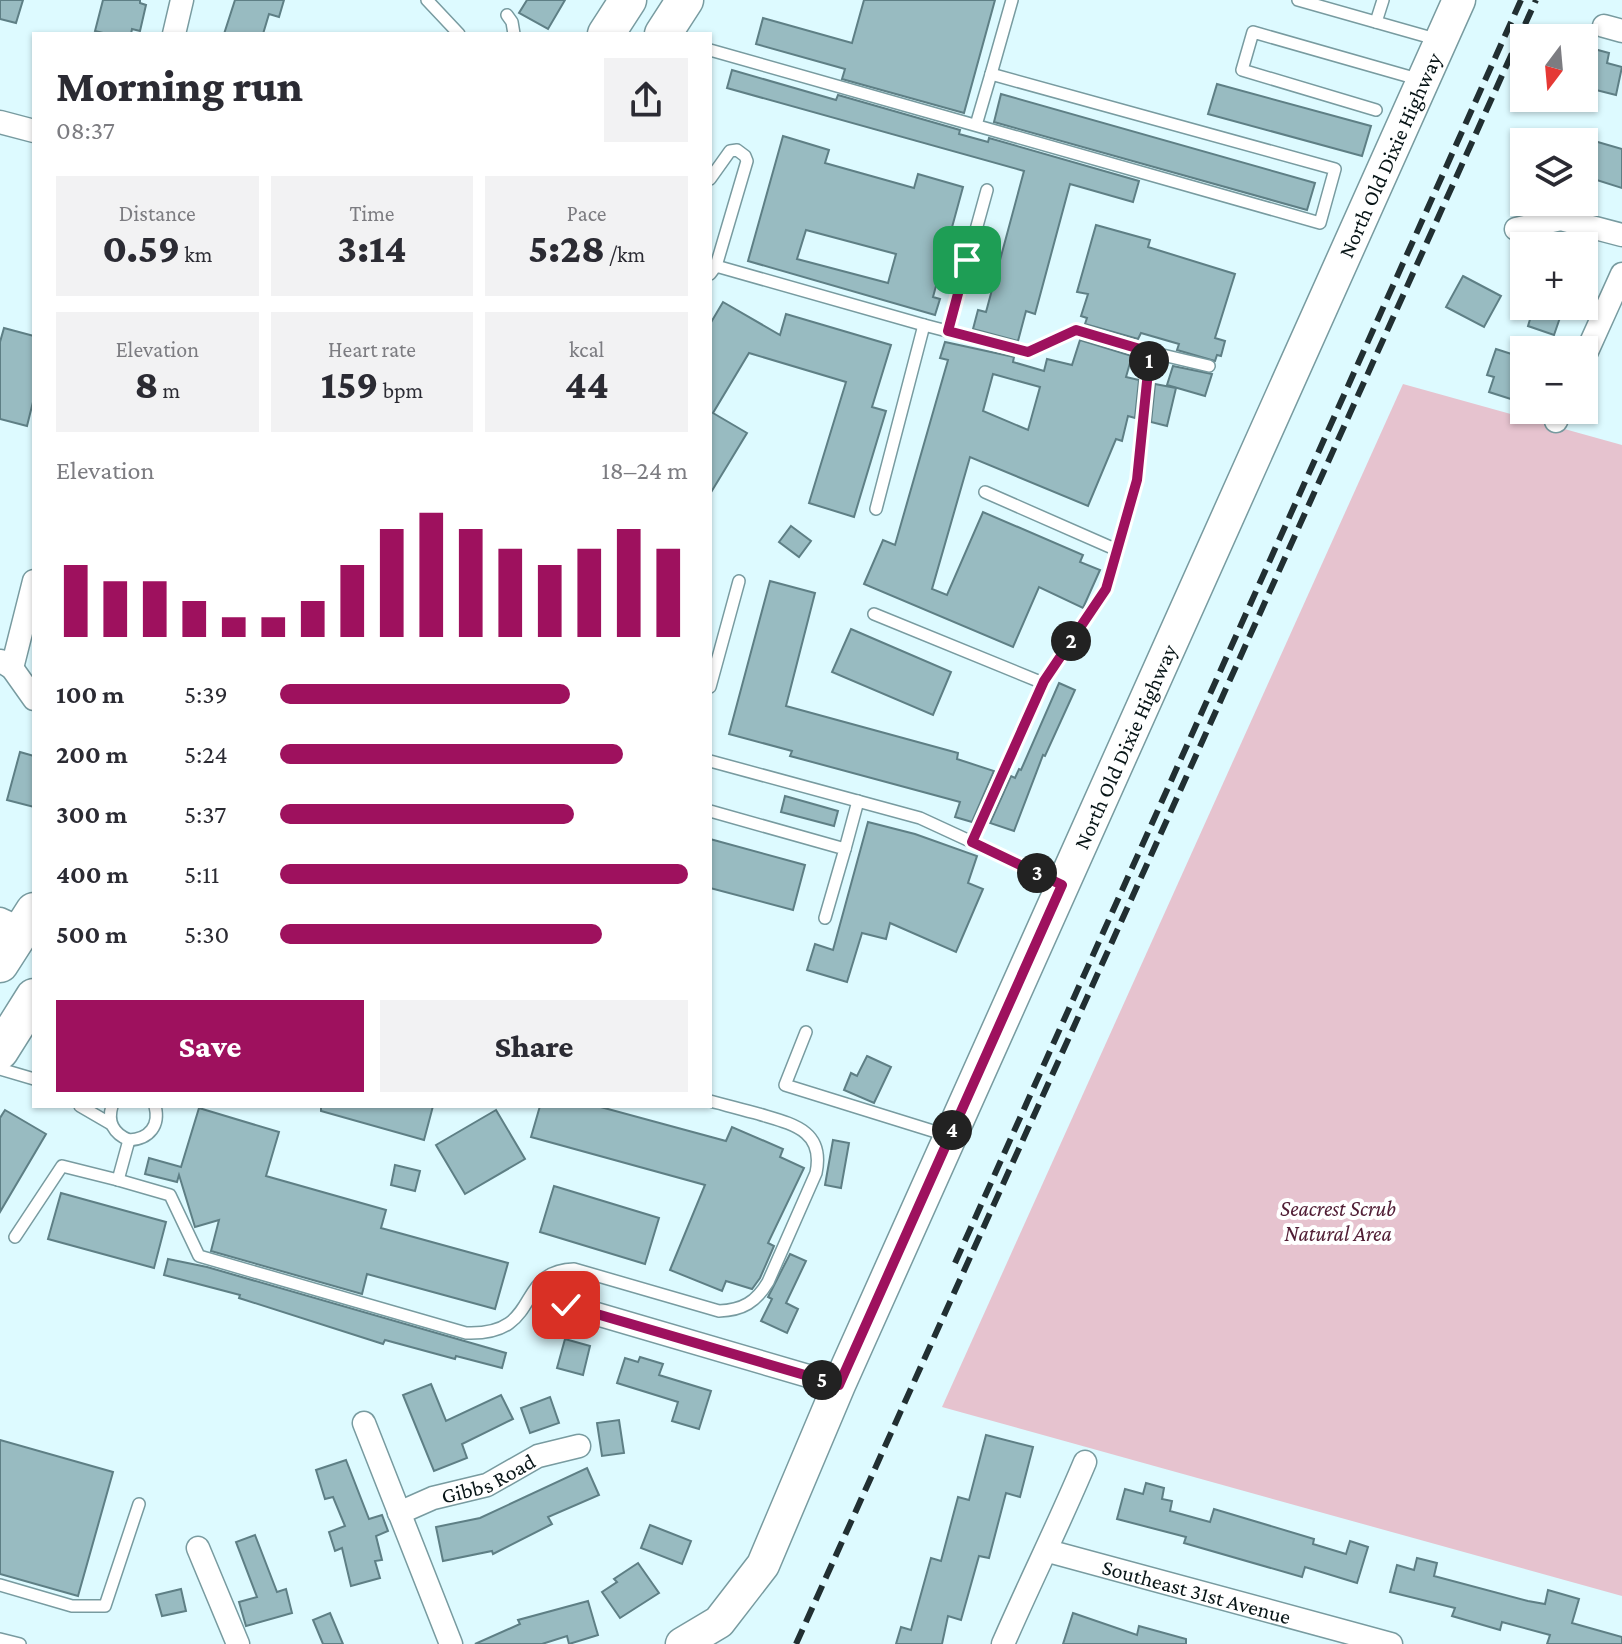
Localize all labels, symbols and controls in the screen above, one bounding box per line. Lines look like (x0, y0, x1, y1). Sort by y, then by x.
north arrow (1510, 24, 1598, 112)
map controls (1510, 24, 1598, 424)
street label: North Old Dixie Highway (1333, 48, 1447, 262)
button: share (604, 58, 688, 142)
text: Morning run (56, 62, 303, 110)
text: 08:37 (56, 116, 115, 145)
button: layers (1510, 128, 1598, 216)
text: Distance (119, 201, 196, 226)
text: Time (349, 201, 395, 226)
text: Pace (567, 201, 606, 226)
text: 0.59 (102, 226, 180, 271)
text: 3:14 (337, 226, 407, 271)
text: 5:28 (528, 226, 605, 271)
pin (933, 226, 1001, 294)
button: + (1510, 232, 1598, 320)
icon: arrive (945, 238, 989, 282)
text: km (180, 242, 212, 267)
text: /km (605, 242, 645, 267)
button: − (1510, 336, 1598, 424)
text: Elevation (116, 337, 199, 362)
text: Heart rate (328, 337, 416, 362)
text: kcal (569, 337, 604, 362)
pin: 1 (1129, 341, 1169, 381)
text: 1 (1145, 348, 1153, 373)
text: 8 (134, 362, 158, 407)
text: 159 (321, 362, 379, 407)
text: 44 (565, 362, 609, 407)
text: m (158, 378, 180, 403)
text: bpm (379, 378, 423, 403)
text: Elevation (56, 456, 154, 485)
text: 18–24 m (601, 456, 688, 485)
pin: 2 (1051, 621, 1091, 661)
text: 2 (1065, 628, 1077, 653)
street label: North Old Dixie Highway (1069, 640, 1182, 853)
text: 100 m (56, 680, 124, 709)
text: 5:39 (184, 680, 228, 709)
text: 200 m (56, 740, 128, 769)
text: 5:24 (184, 740, 228, 769)
text: 300 m (56, 800, 127, 829)
text: 5:37 (184, 800, 226, 829)
pin: 3 (1017, 853, 1057, 893)
text: 400 m (56, 860, 129, 889)
text: 5:11 (184, 860, 219, 889)
text: 3 (1032, 860, 1042, 885)
text: 500 m (56, 920, 127, 949)
text: 5:30 (184, 920, 229, 949)
button: Save (56, 1000, 364, 1092)
button: Share (380, 1000, 688, 1092)
pin: 4 (932, 1110, 972, 1150)
text: 4 (946, 1117, 958, 1142)
park label: Seacrest Scrub Natural Area (1280, 1196, 1396, 1246)
pin (532, 1271, 600, 1339)
icon: check (544, 1283, 588, 1327)
pin: 5 (802, 1360, 842, 1400)
text: 5 (817, 1367, 827, 1392)
street label: Gibbs Road (439, 1448, 540, 1509)
street label: Southeast 31st Avenue (1099, 1554, 1294, 1629)

